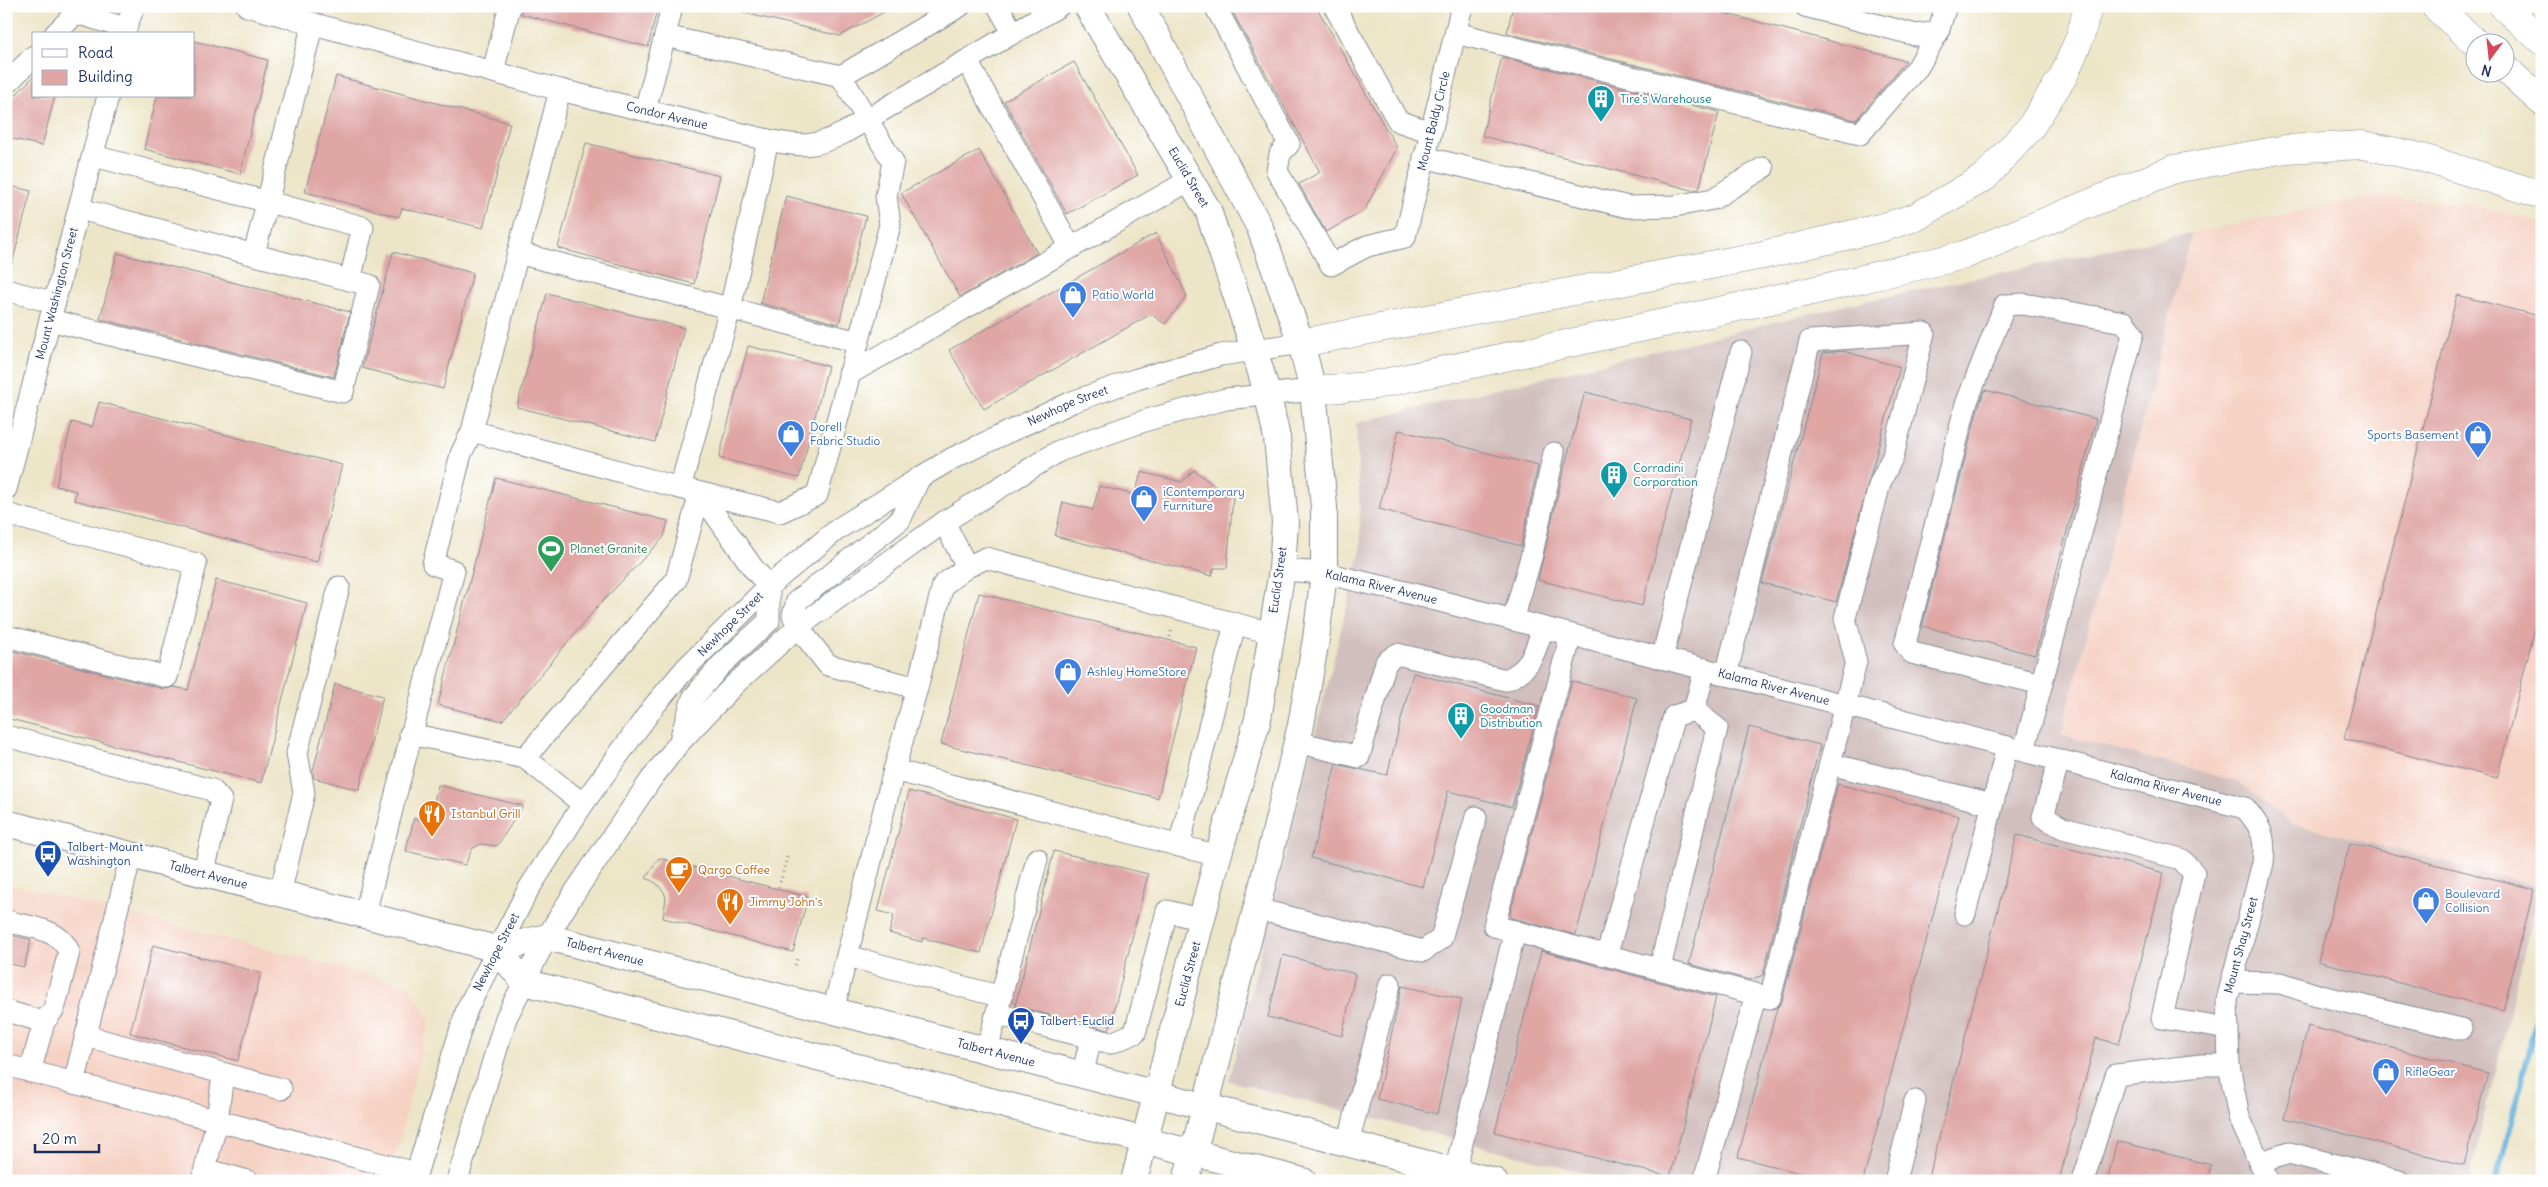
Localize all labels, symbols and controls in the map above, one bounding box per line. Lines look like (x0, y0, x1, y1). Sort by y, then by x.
legend (32, 32, 195, 98)
north arrow (2466, 32, 2516, 82)
text: Road (78, 43, 113, 62)
text: N (2480, 61, 2494, 81)
text: Building (78, 67, 133, 86)
street label: Mount Baldy Circle (1414, 70, 1453, 172)
building icon: Tire's Warehouse (1586, 84, 1616, 123)
place label: Tire's Warehouse (1620, 91, 1712, 106)
street label: Condor Avenue (625, 98, 709, 132)
street label: Euclid Street (1165, 144, 1213, 210)
street label: Mount Washington Street (32, 226, 81, 361)
shop icon: Patio World (1058, 280, 1088, 319)
place label: Patio World (1092, 287, 1154, 302)
street label: Newhope Street (1025, 382, 1110, 429)
shop icon: Dorell Fabric Studio (776, 419, 806, 458)
place label: Dorell Fabric Studio (810, 419, 880, 448)
shop icon: Sports Basement (2463, 420, 2493, 459)
place label: Sports Basement (2367, 427, 2459, 442)
building icon: Corradini Corporation (1599, 460, 1629, 499)
place label: Corradini Corporation (1633, 460, 1698, 489)
shop icon: iContemporary Furniture (1129, 484, 1159, 523)
place label: iContemporary Furniture (1163, 484, 1245, 513)
sports icon: Planet Granite (536, 534, 566, 573)
place label: Planet Granite (570, 541, 647, 556)
street label: Euclid Street (1265, 546, 1290, 614)
street label: Kalama River Avenue (1324, 566, 1439, 607)
street label: Newhope Street (694, 588, 766, 659)
shop icon: Ashley HomeStore (1053, 657, 1083, 696)
place label: Ashley HomeStore (1087, 664, 1187, 679)
street label: Kalama River Avenue (1716, 665, 1831, 708)
building icon: Goodman Distribution (1446, 701, 1476, 740)
place label: Goodman Distribution (1480, 701, 1542, 730)
street label: Kalama River Avenue (2109, 766, 2223, 809)
restaurant icon: Istanbul Grill (417, 799, 447, 838)
place label: Istanbul Grill (451, 806, 520, 821)
bus stop icon: Talbert-Mount Washington (33, 839, 63, 878)
place label: Talbert-Mount Washington (67, 839, 143, 868)
cafe icon: Qargo Coffee (664, 855, 694, 894)
street label: Talbert Avenue (168, 857, 249, 892)
place label: Qargo Coffee (698, 862, 770, 877)
shop icon: Boulevard Collision (2411, 886, 2441, 925)
place label: Boulevard Collision (2445, 886, 2500, 915)
restaurant icon: Jimmy John's (715, 887, 745, 926)
place label: Jimmy John's (749, 894, 823, 909)
street label: Mount Shay Street (2220, 895, 2261, 995)
street label: Newhope Street (469, 910, 522, 993)
street label: Talbert Avenue (564, 934, 646, 969)
street label: Euclid Street (1172, 939, 1203, 1008)
bus stop icon: Talbert-Euclid (1006, 1006, 1036, 1045)
place label: Talbert-Euclid (1040, 1013, 1114, 1028)
street label: Talbert Avenue (955, 1035, 1037, 1069)
shop icon: RifleGear (2371, 1057, 2401, 1096)
place label: RifleGear (2405, 1064, 2455, 1079)
scale bar (35, 1122, 99, 1154)
text: 20 m (42, 1129, 77, 1148)

